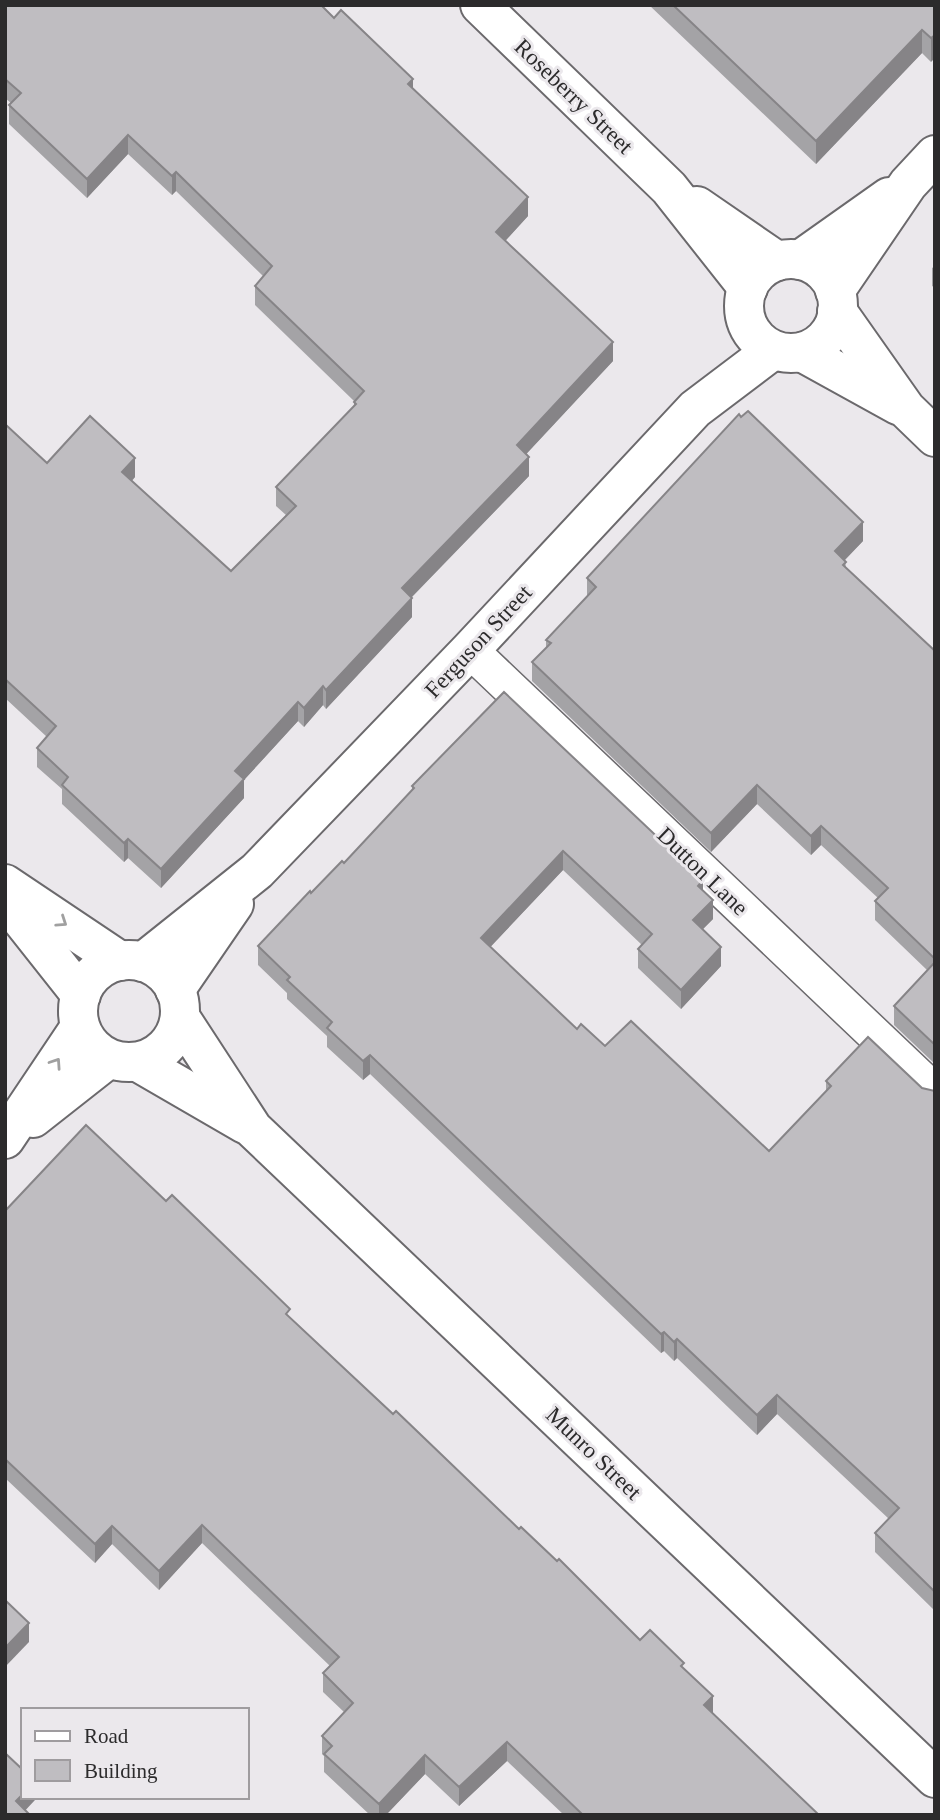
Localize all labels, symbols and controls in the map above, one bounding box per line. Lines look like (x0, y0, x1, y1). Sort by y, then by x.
street label: Roseberry Street (510, 34, 638, 159)
street label: Ferguson Street (420, 579, 537, 703)
street label: Dutton Lane (652, 822, 753, 921)
one-way arrow (54, 914, 67, 927)
one-way arrow (48, 1058, 61, 1071)
street label: Munro Street (541, 1402, 647, 1505)
legend (21, 1708, 248, 1799)
text: Road (84, 1724, 129, 1748)
text: Building (84, 1759, 158, 1783)

